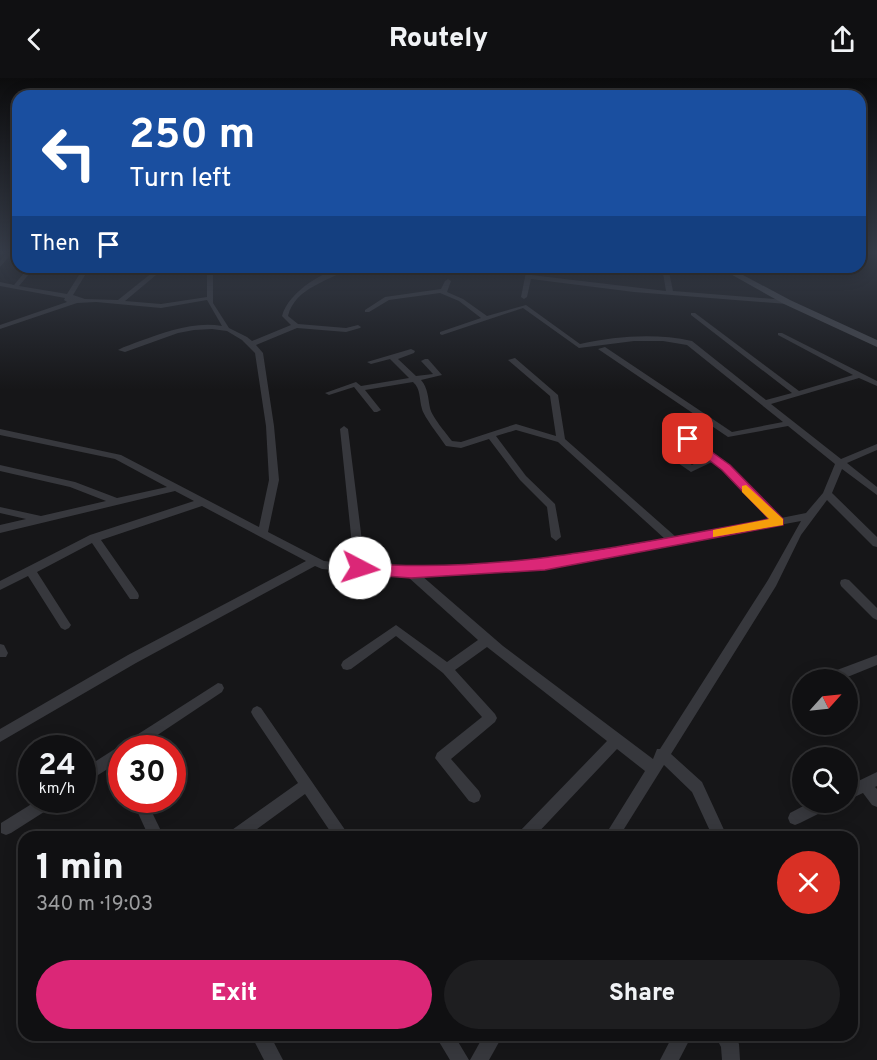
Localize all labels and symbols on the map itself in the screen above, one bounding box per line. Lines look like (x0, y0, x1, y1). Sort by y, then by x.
pin (662, 413, 713, 464)
position arrow (328, 536, 392, 600)
north arrow (792, 669, 858, 735)
speed limit sign: 30 (108, 735, 186, 813)

